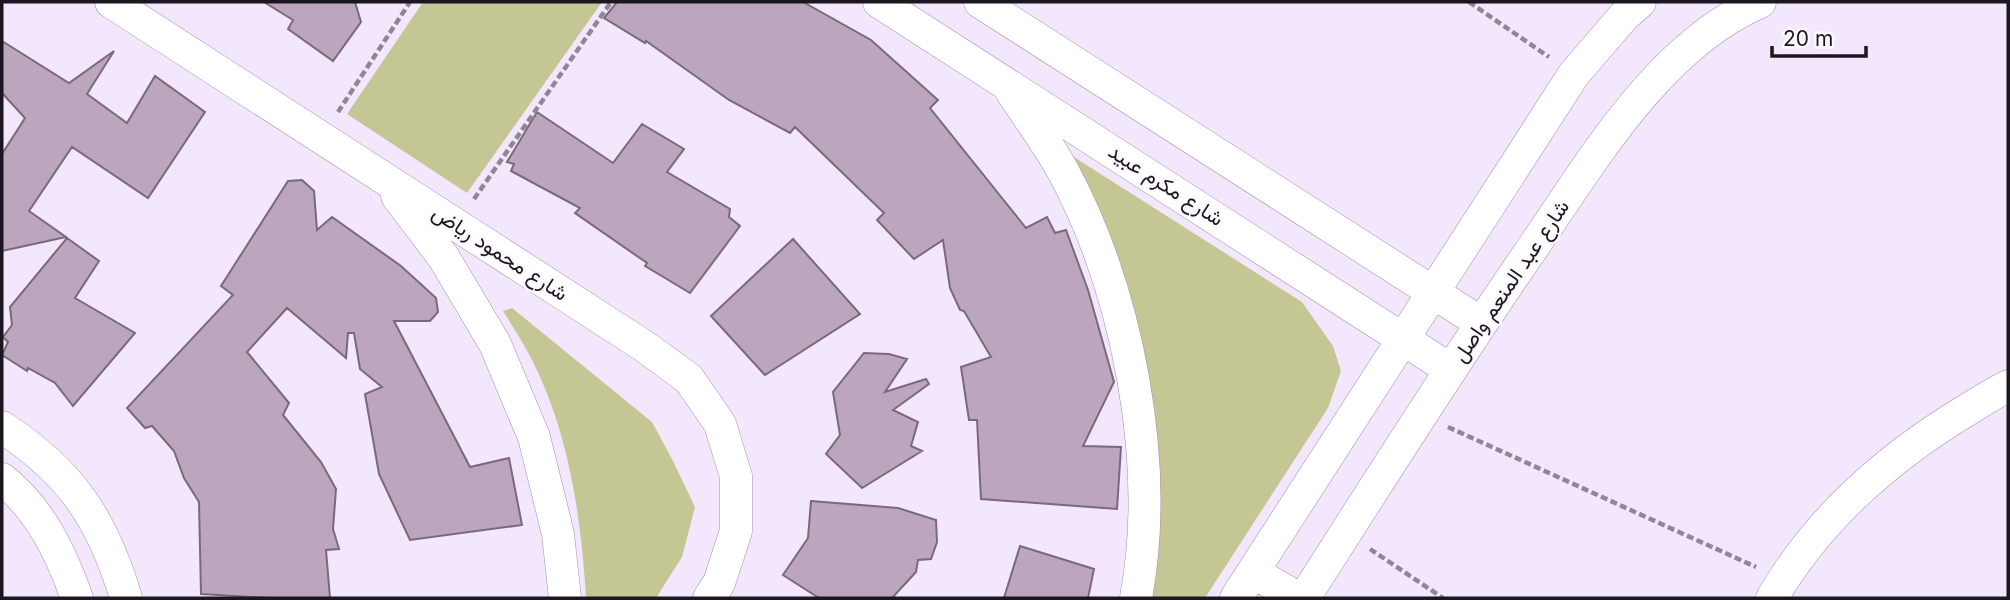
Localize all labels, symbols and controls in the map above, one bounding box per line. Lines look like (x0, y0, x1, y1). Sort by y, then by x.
scale bar (1772, 14, 1867, 58)
text: 20 m (1783, 26, 1833, 51)
street label: شارع مكرم عبيد (1103, 138, 1228, 233)
street label: شارع عبد المنعم واصل (1447, 195, 1576, 368)
street label: شارع محمود رياض (427, 200, 573, 307)

